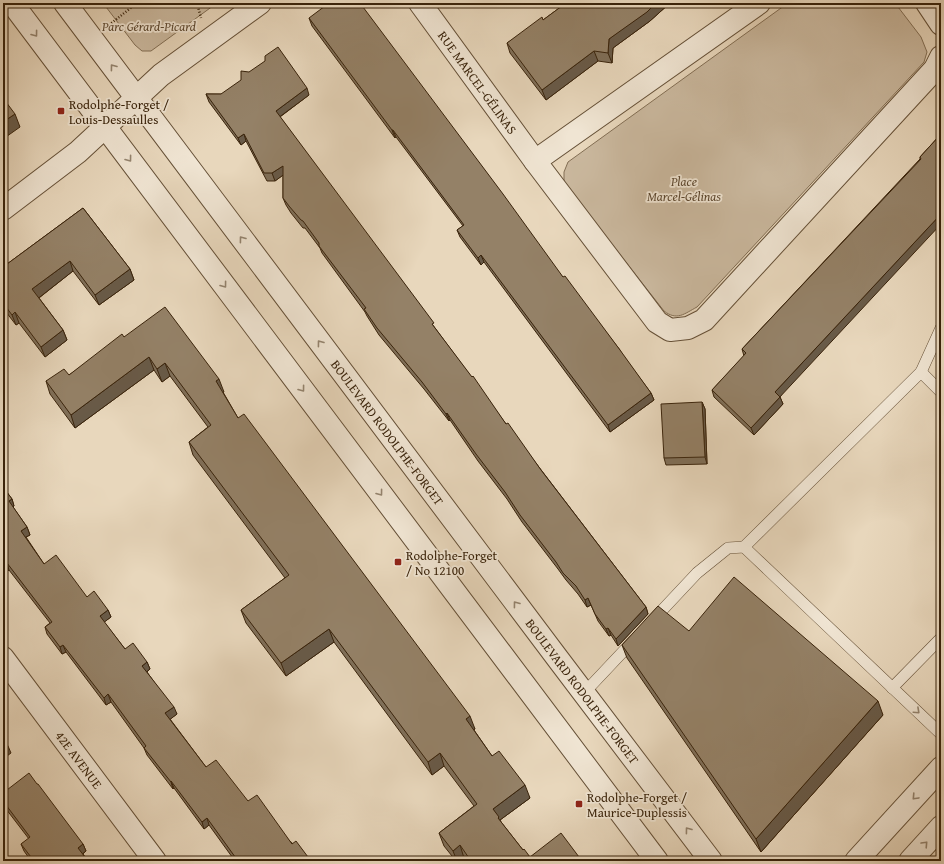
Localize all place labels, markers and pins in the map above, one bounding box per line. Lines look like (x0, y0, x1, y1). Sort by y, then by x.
place label: Rodolphe-Forget / Louis-Dessaulles (69, 95, 169, 129)
marker: Rodolphe-Forget / Louis-Dessaulles (56, 106, 66, 116)
place label: Rodolphe-Forget / No 12100 (406, 546, 498, 580)
marker: Rodolphe-Forget / No 12100 (393, 557, 403, 567)
place label: Rodolphe-Forget / Maurice-Duplessis (587, 788, 687, 822)
marker: Rodolphe-Forget / Maurice-Duplessis (574, 799, 584, 809)

